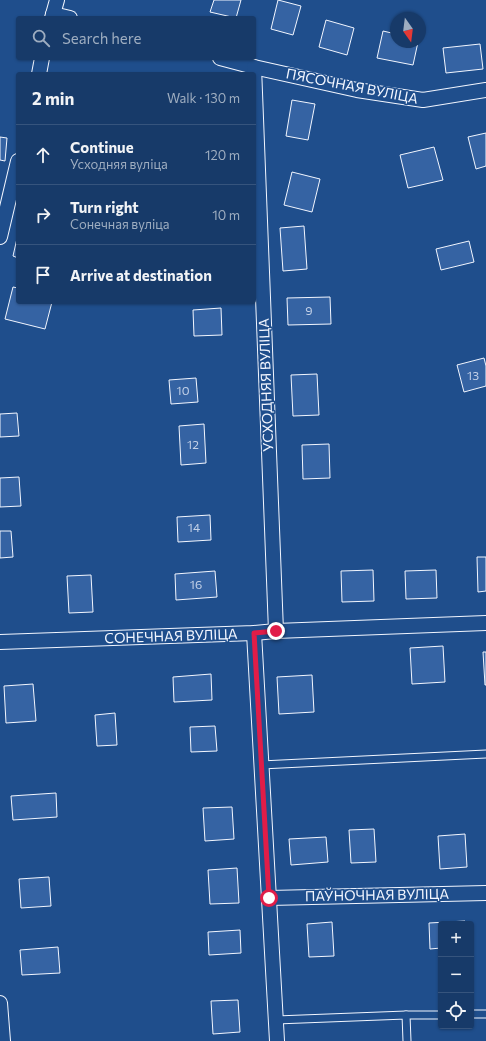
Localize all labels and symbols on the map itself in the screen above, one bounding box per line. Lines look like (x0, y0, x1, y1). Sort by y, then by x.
north arrow (390, 12, 426, 48)
street label: ПЯСОЧНАЯ ВУЛІЦА (285, 64, 420, 107)
house number: 9 (305, 303, 313, 317)
street label: УСХОДНЯЯ ВУЛІЦА (255, 318, 276, 452)
house number: 13 (467, 368, 479, 382)
house number: 10 (177, 383, 190, 397)
house number: 12 (187, 437, 199, 451)
house number: 14 (188, 520, 200, 534)
house number: 16 (190, 577, 202, 591)
route end (267, 622, 285, 640)
street label: СОНЕЧНАЯ ВУЛІЦА (104, 625, 238, 646)
street label: ПАЎНОЧНАЯ ВУЛІЦА (305, 885, 450, 904)
route start (260, 889, 278, 907)

